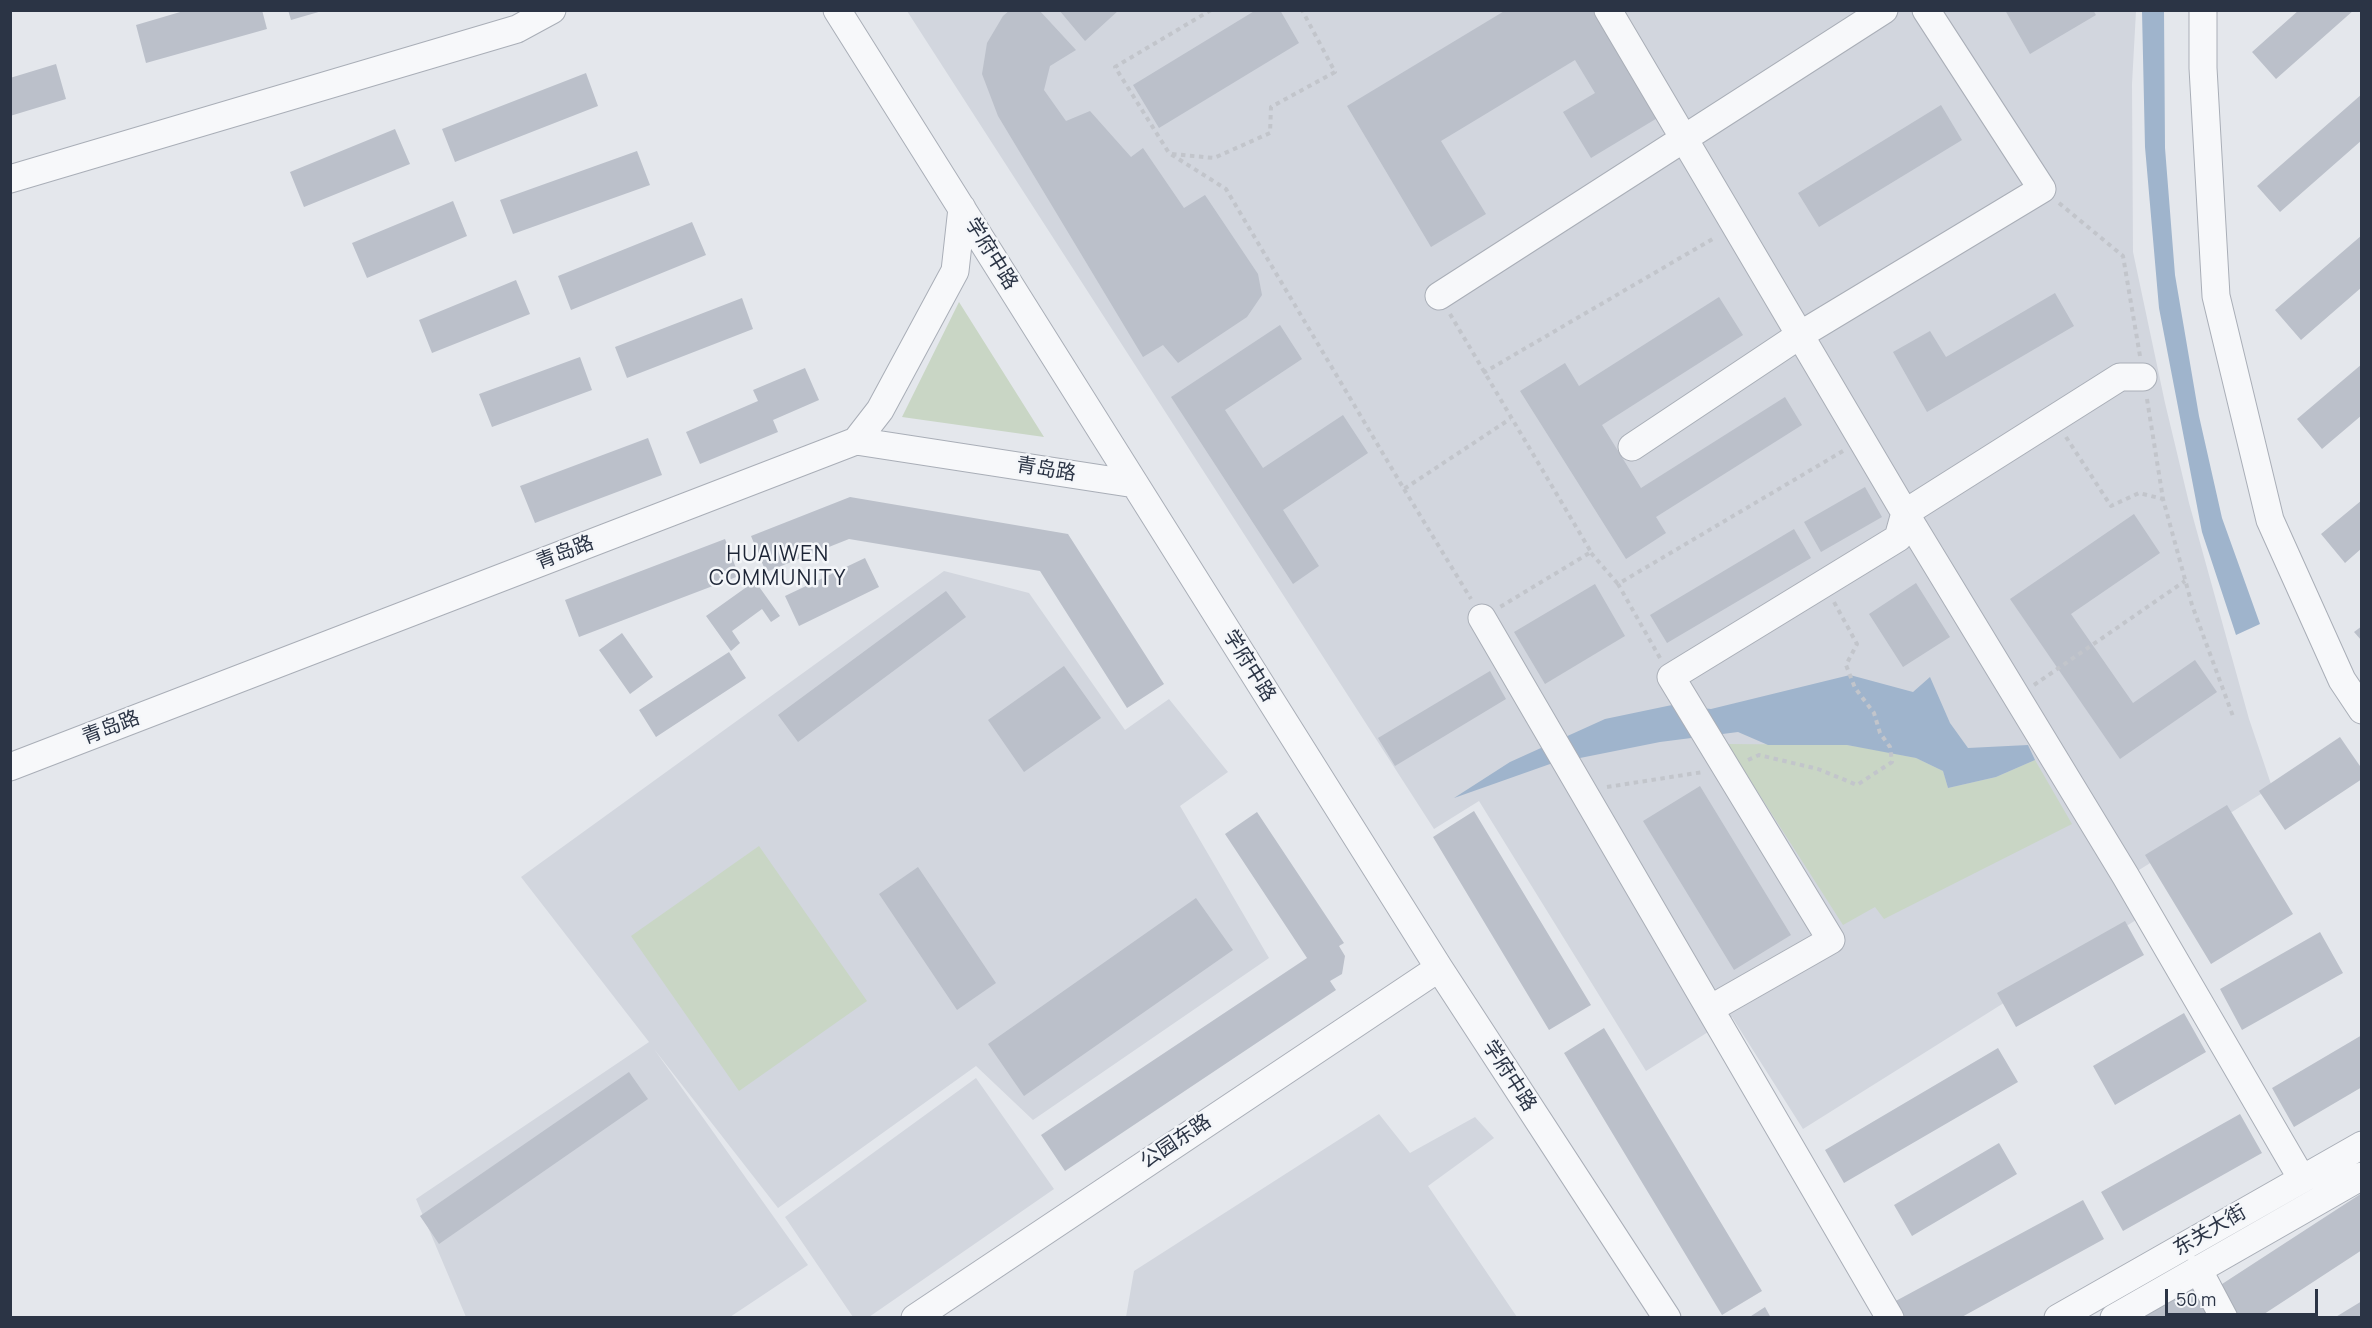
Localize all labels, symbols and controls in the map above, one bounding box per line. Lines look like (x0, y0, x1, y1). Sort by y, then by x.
street label: 学府中路 (960, 214, 1022, 294)
street label: 青岛路 (1014, 453, 1078, 487)
street label: 青岛路 (533, 531, 597, 575)
district label: HUAIWEN COMMUNITY (709, 542, 847, 592)
street label: 学府中路 (1218, 626, 1280, 706)
street label: 青岛路 (79, 706, 143, 750)
street label: 学府中路 (1477, 1036, 1541, 1116)
street label: 公园东路 (1136, 1110, 1216, 1174)
street label: 东关大街 (2169, 1201, 2251, 1261)
scale bar (2168, 1277, 2321, 1315)
text: 50 m (2176, 1287, 2216, 1311)

